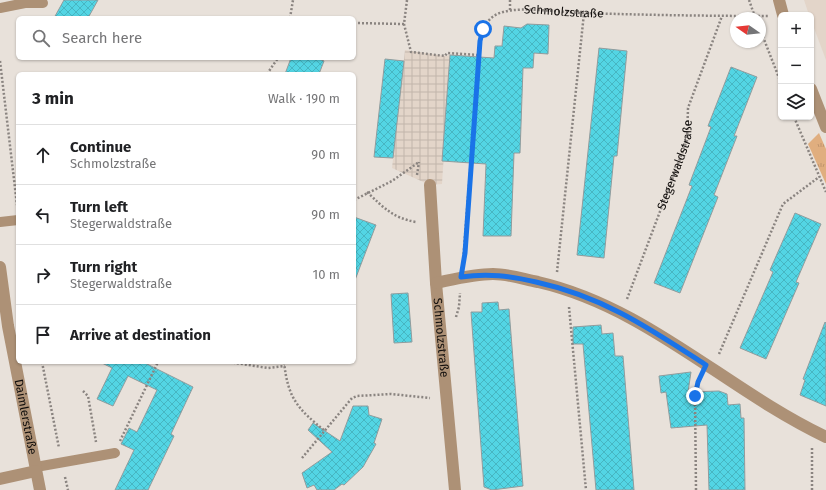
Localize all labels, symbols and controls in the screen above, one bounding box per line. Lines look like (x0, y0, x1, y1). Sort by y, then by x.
street label: Schmolzstraße (524, 3, 604, 21)
north arrow (730, 12, 766, 48)
map controls (778, 12, 814, 120)
button: + (778, 12, 814, 48)
search box (16, 16, 356, 60)
route start (474, 20, 492, 38)
icon: search (30, 27, 52, 49)
text: Search here (62, 29, 142, 47)
button: − (778, 48, 814, 84)
button: layers (778, 84, 814, 120)
text: 3 min (32, 88, 74, 109)
text: Walk · 190 m (268, 91, 340, 106)
street label: Stegerwaldstraße (654, 120, 695, 212)
text: Continue (70, 138, 131, 156)
icon: ahead (32, 144, 54, 166)
text: 90 m (311, 147, 340, 162)
text: Schmolzstraße (70, 156, 156, 171)
text: Turn left (70, 198, 128, 216)
icon: left (32, 204, 54, 226)
text: 90 m (311, 207, 340, 222)
text: Stegerwaldstraße (70, 216, 172, 231)
text: Turn right (70, 258, 137, 276)
icon: right (32, 264, 54, 286)
text: 10 m (313, 267, 340, 282)
text: Stegerwaldstraße (70, 276, 172, 291)
street label: Schmolzstraße (430, 297, 452, 378)
icon: arrive (32, 324, 54, 346)
text: Arrive at destination (70, 326, 211, 344)
street label: Daimlerstraße (11, 378, 40, 456)
route end (686, 387, 704, 405)

